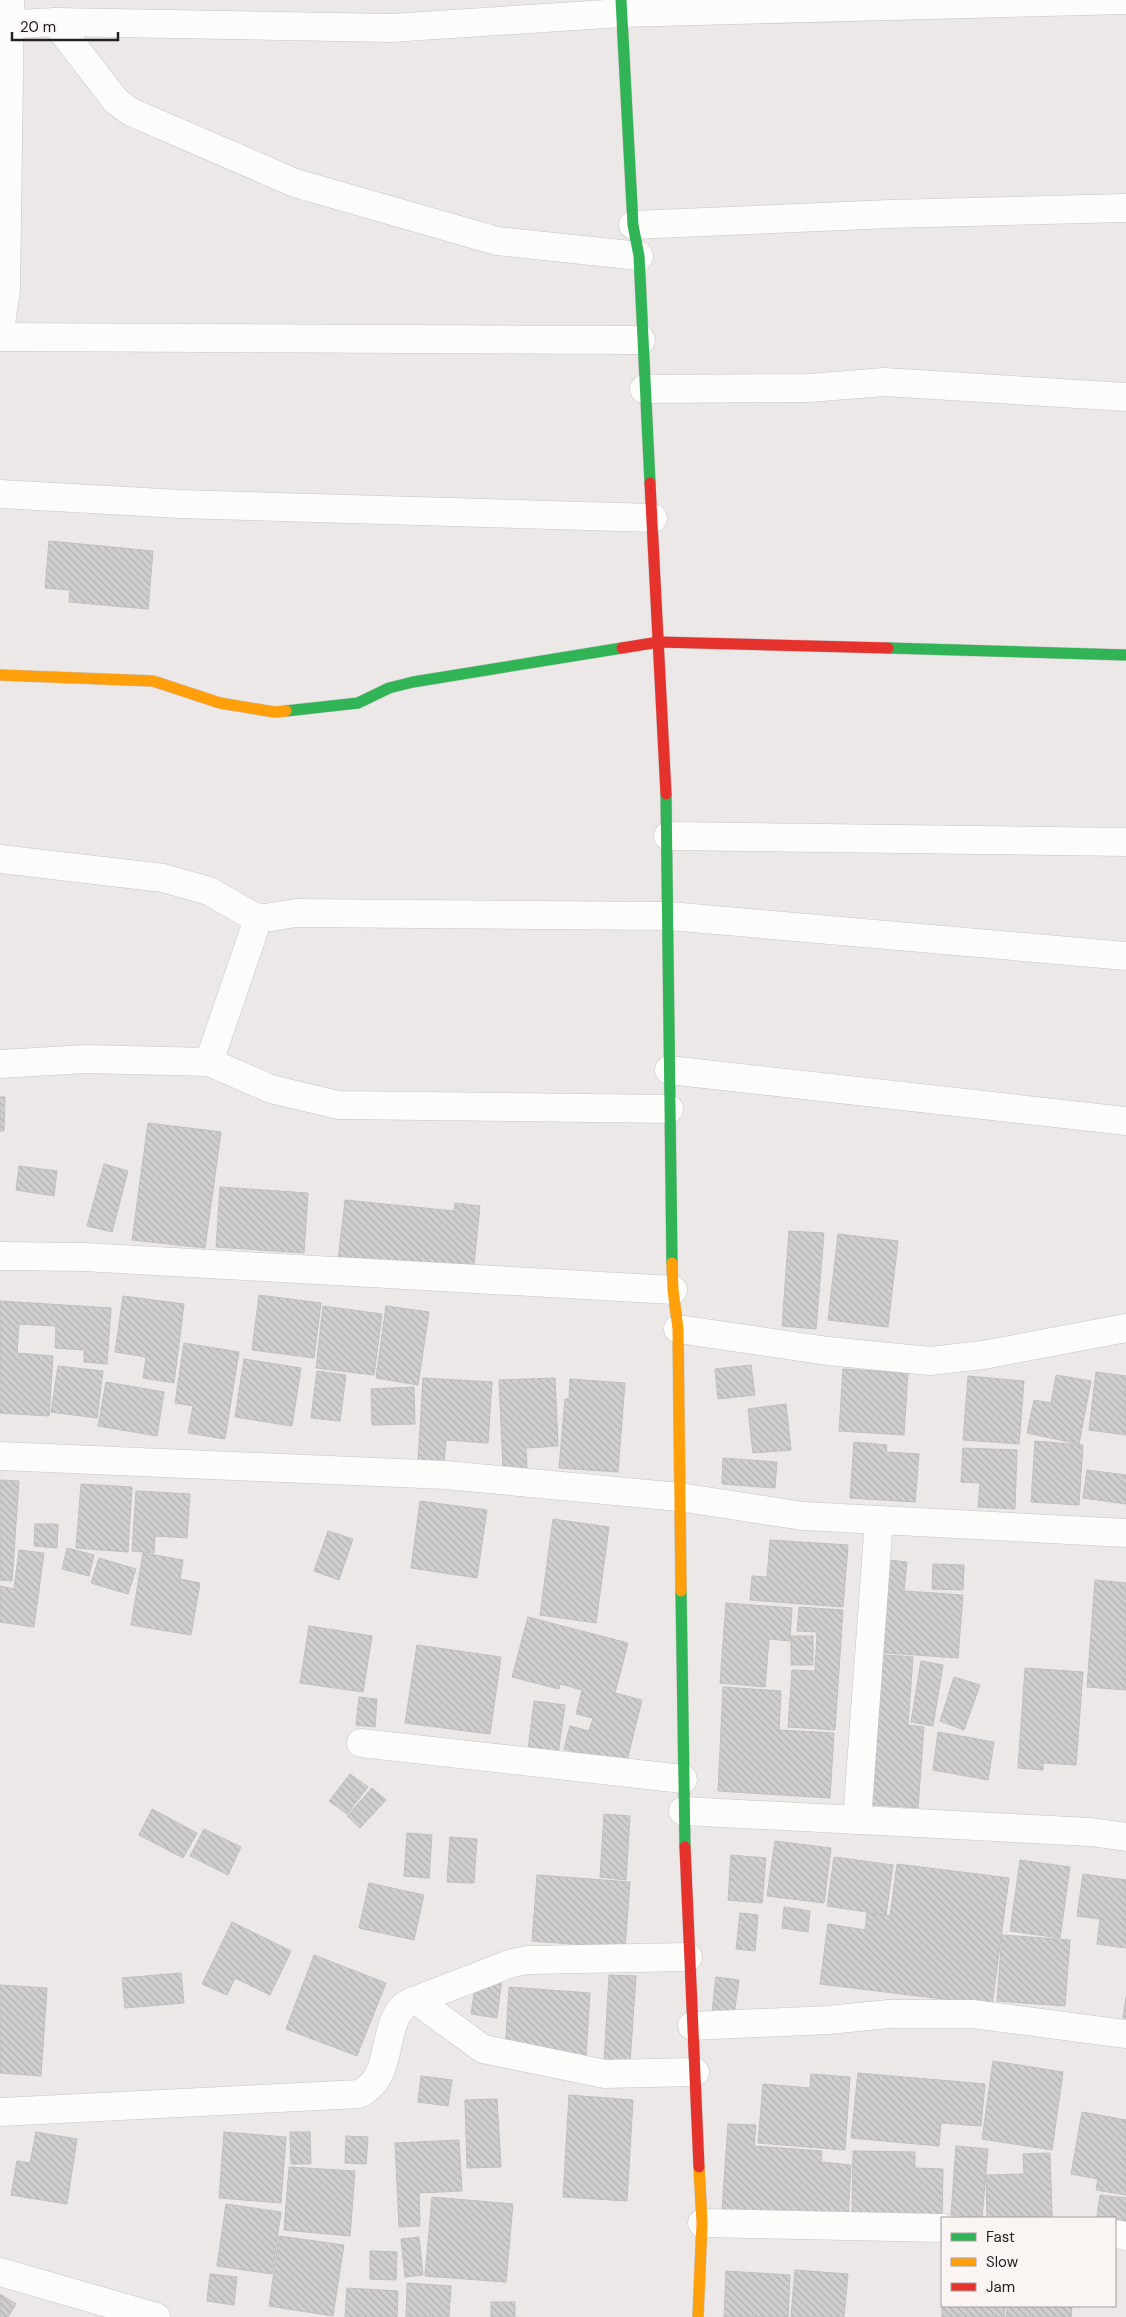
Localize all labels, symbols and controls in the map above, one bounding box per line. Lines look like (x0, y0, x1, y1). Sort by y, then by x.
scale bar (12, 10, 119, 42)
text: 20 m (20, 17, 56, 37)
legend (941, 2217, 1116, 2307)
text: Fast (986, 2227, 1015, 2247)
text: Slow (986, 2252, 1019, 2272)
text: Jam (986, 2277, 1015, 2297)

